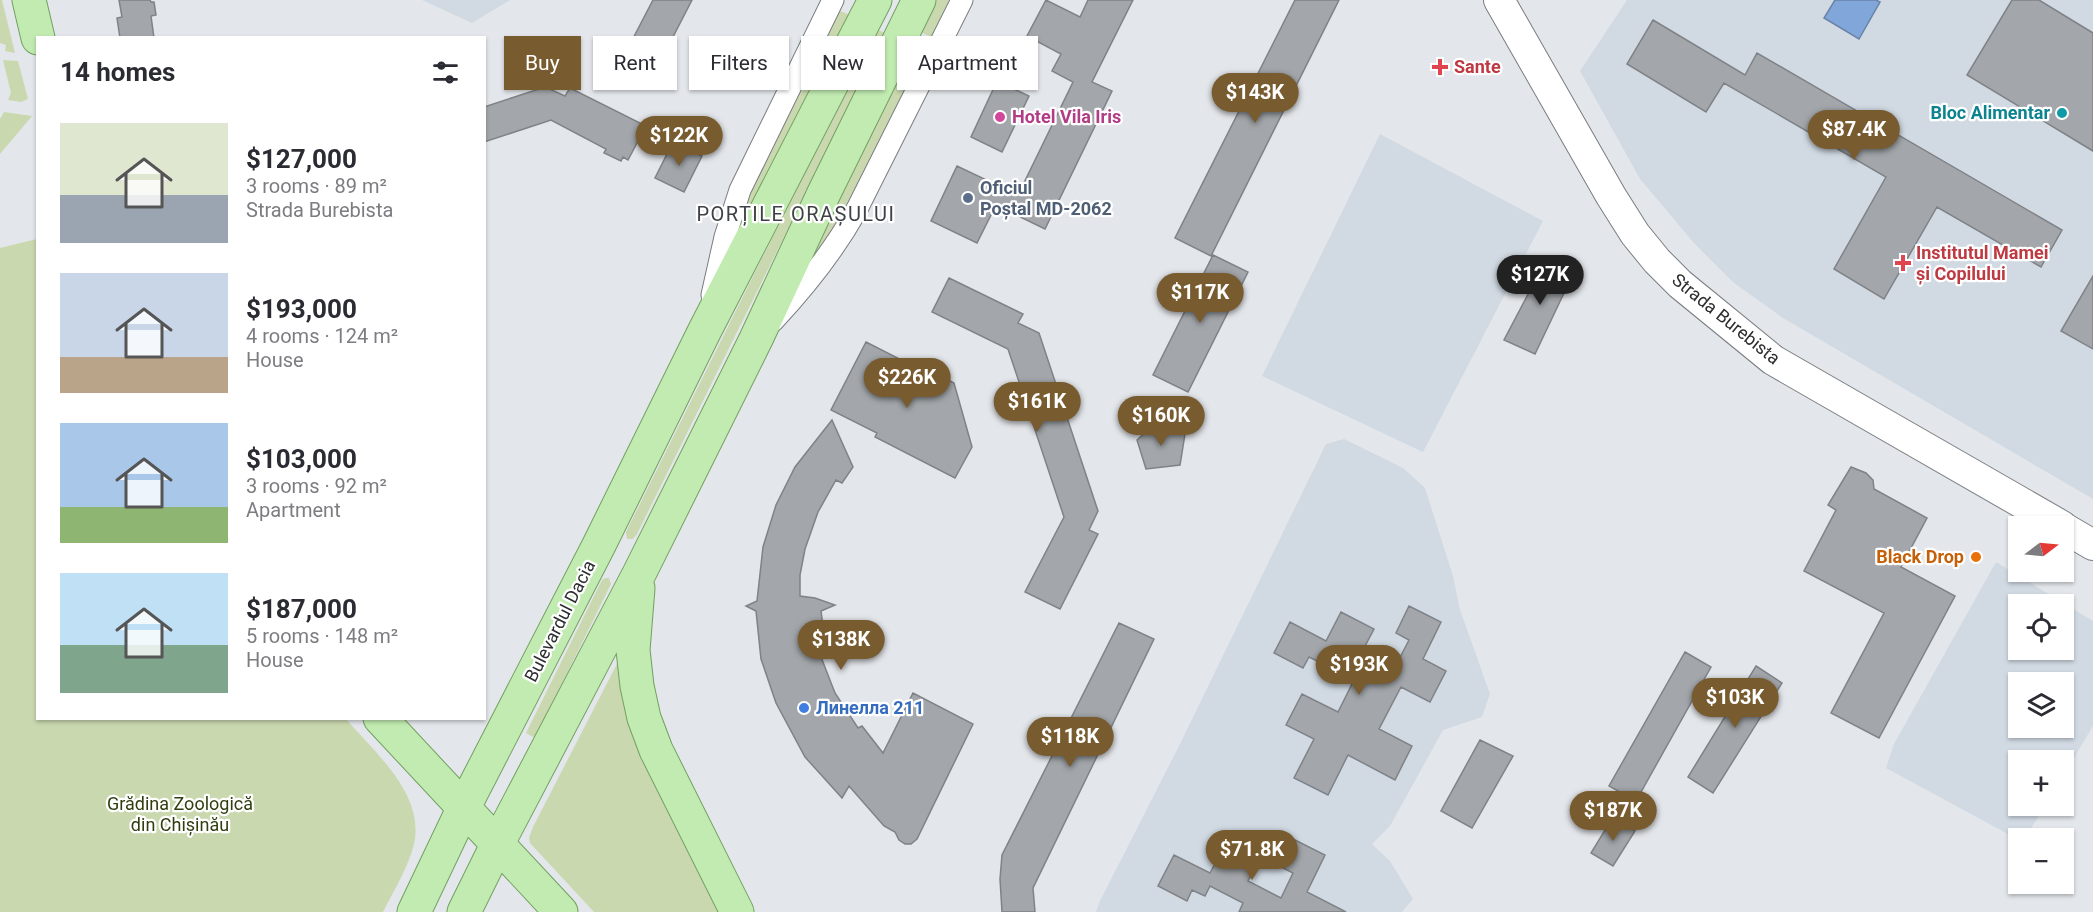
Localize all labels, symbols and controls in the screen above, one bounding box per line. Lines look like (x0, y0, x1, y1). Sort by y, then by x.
chip: Buy (504, 36, 581, 90)
chip: Rent (593, 36, 677, 90)
chip: Filters (689, 36, 789, 90)
chip: New (801, 36, 885, 90)
chip: Apartment (897, 36, 1038, 90)
icon: filters (429, 56, 462, 89)
place label: Sante (1454, 56, 1501, 77)
text: 14 homes (60, 57, 175, 87)
marker: Sante (1431, 58, 1449, 76)
pin: $143K (1213, 73, 1297, 124)
text: $143K (1226, 80, 1284, 104)
place label: Bloc Alimentar (1930, 102, 2050, 123)
place label: Hotel Vila Iris (1012, 106, 1121, 127)
marker: Bloc Alimentar (2055, 106, 2069, 120)
marker: Hotel Vila Iris (993, 110, 1007, 124)
pin: $87.4K (1805, 110, 1903, 161)
pin: $122K (637, 116, 721, 167)
text: $87.4K (1822, 117, 1886, 141)
text: $122K (650, 123, 708, 147)
text: $127,000 (246, 144, 357, 174)
icon: home (108, 147, 180, 219)
text: 3 rooms · 89 m² (246, 174, 387, 198)
place label: Oficiul Poștal MD-2062 (980, 177, 1112, 220)
marker: Oficiul Poștal MD-2062 (961, 191, 975, 205)
text: Strada Burebista (246, 198, 393, 222)
district label: PORȚILE ORAȘULUI (696, 202, 896, 227)
place label: Institutul Mamei și Copilului (1916, 242, 2049, 285)
marker: Institutul Mamei și Copilului (1894, 254, 1912, 272)
pin: $127K (1498, 255, 1582, 306)
text: $127K (1511, 262, 1569, 286)
street label: Strada Burebista (1668, 269, 1784, 368)
pin: $117K (1158, 273, 1242, 324)
text: $117K (1171, 280, 1229, 304)
text: $193,000 (246, 294, 357, 324)
icon: home (108, 297, 180, 369)
text: 4 rooms · 124 m² (246, 324, 398, 348)
text: House (246, 348, 304, 372)
pin: $226K (865, 358, 949, 409)
text: $226K (878, 365, 936, 389)
pin: $161K (995, 382, 1079, 433)
text: $161K (1008, 389, 1066, 413)
pin: $160K (1119, 396, 1203, 447)
text: $160K (1132, 403, 1190, 427)
text: $103,000 (246, 444, 357, 474)
icon: home (108, 447, 180, 519)
text: 3 rooms · 92 m² (246, 474, 387, 498)
text: Apartment (246, 498, 341, 522)
north arrow (2008, 516, 2074, 582)
map controls (2008, 516, 2074, 894)
place label: Black Drop (1876, 546, 1964, 567)
marker: Black Drop (1969, 550, 1983, 564)
street label: Bulevardul Dacia (520, 557, 599, 685)
text: $187,000 (246, 594, 357, 624)
button: locate (2008, 594, 2074, 660)
icon: home (108, 597, 180, 669)
pin: $138K (799, 620, 883, 671)
text: 5 rooms · 148 m² (246, 624, 398, 648)
text: $138K (812, 627, 870, 651)
pin: $193K (1317, 645, 1401, 696)
text: House (246, 648, 304, 672)
text: $193K (1330, 652, 1388, 676)
button: layers (2008, 672, 2074, 738)
pin: $103K (1693, 678, 1777, 729)
text: $103K (1706, 685, 1764, 709)
place label: Линелла 211 (816, 697, 924, 718)
marker: Линелла 211 (797, 701, 811, 715)
pin: $118K (1028, 717, 1112, 768)
text: $118K (1041, 724, 1099, 748)
button: + (2008, 750, 2074, 816)
pin: $187K (1571, 791, 1655, 842)
park label: Grădina Zoologică din Chișinău (107, 793, 253, 836)
text: $187K (1584, 798, 1642, 822)
button: − (2008, 828, 2074, 894)
pin: $71.8K (1203, 830, 1301, 881)
text: $71.8K (1220, 837, 1284, 861)

